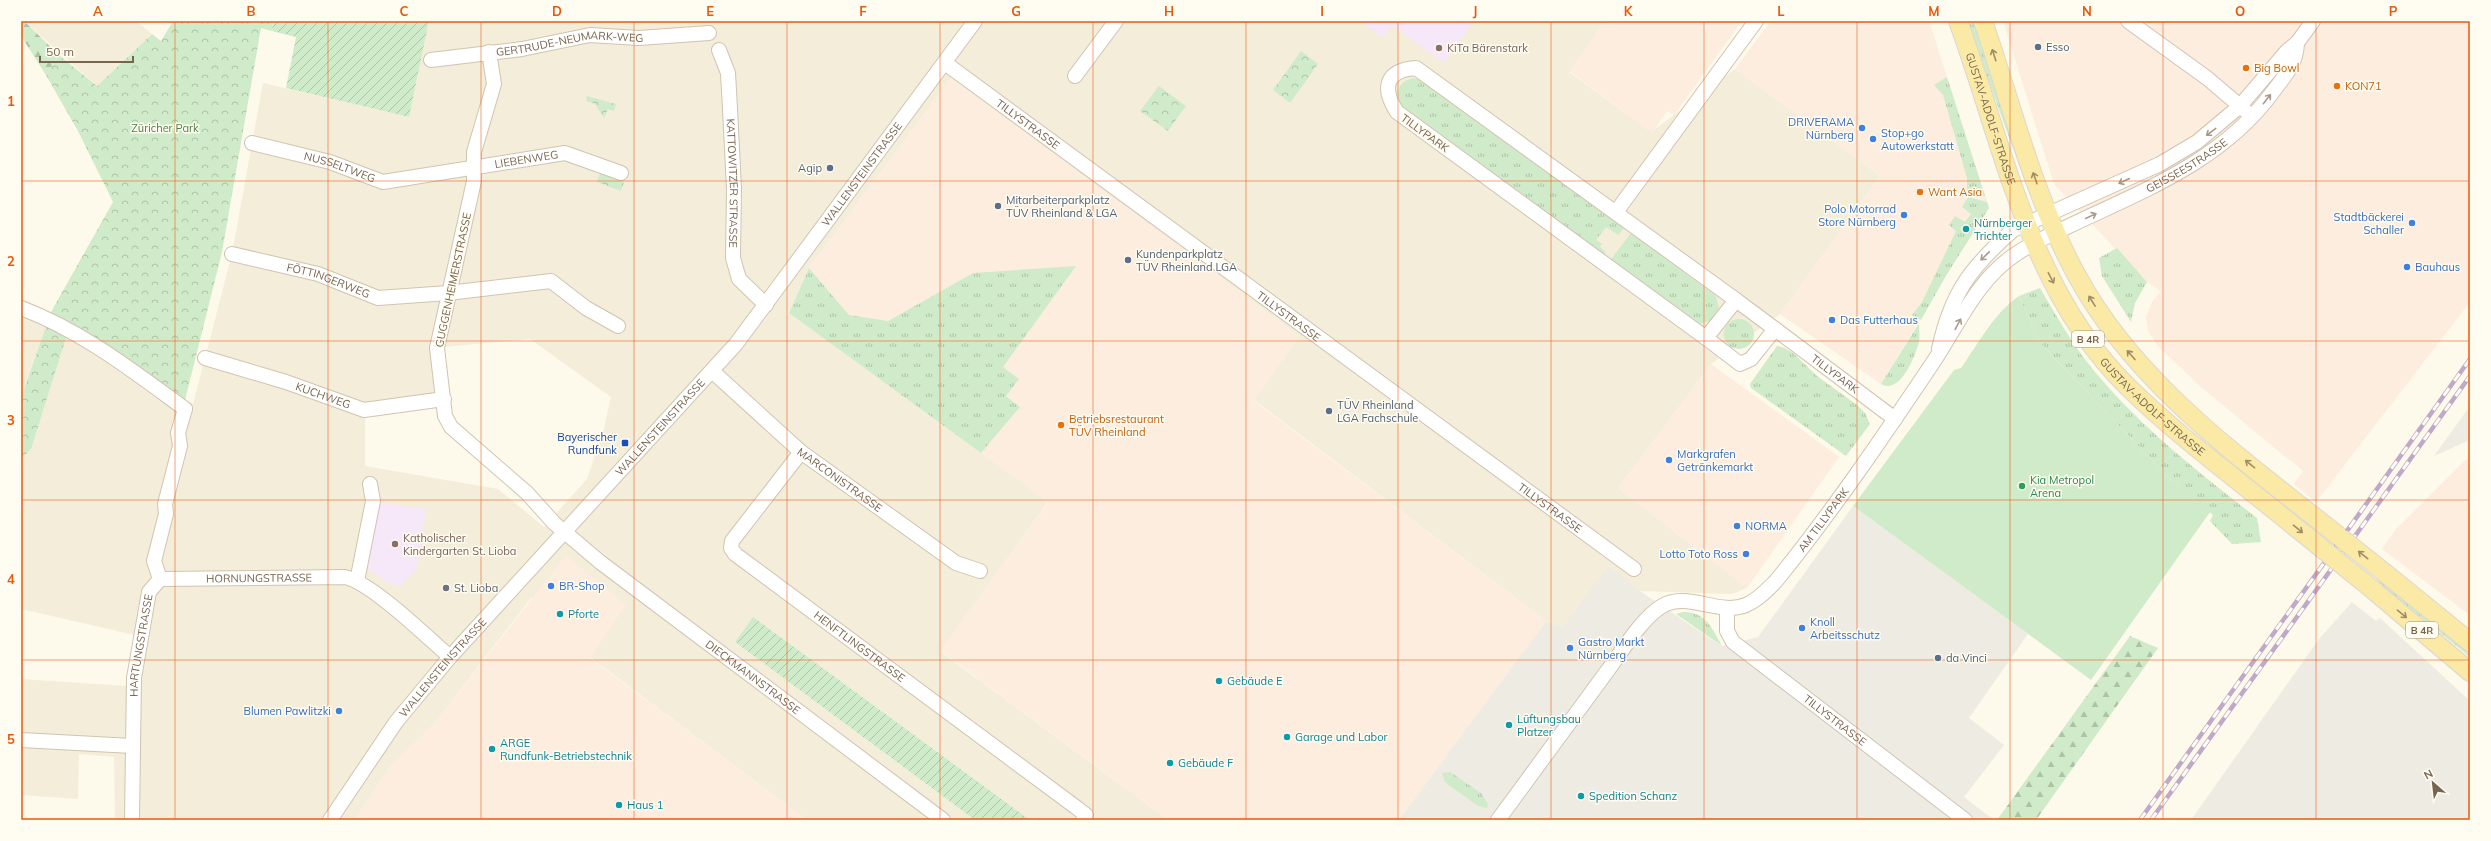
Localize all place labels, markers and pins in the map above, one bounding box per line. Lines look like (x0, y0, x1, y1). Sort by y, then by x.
place label: Esso (2046, 40, 2070, 54)
place label: KiTa Bärenstark (1447, 41, 1528, 55)
marker: Esso (2033, 42, 2043, 52)
marker: KiTa Bärenstark (1434, 43, 1444, 53)
place label: Big Bowl (2254, 61, 2299, 75)
marker: Big Bowl (2241, 63, 2251, 73)
place label: KON71 (2345, 79, 2382, 93)
marker: KON71 (2332, 81, 2342, 91)
place label: DRIVERAMA Nürnberg (1788, 115, 1854, 142)
marker: DRIVERAMA Nürnberg (1857, 123, 1867, 133)
place label: Stop+go Autowerkstatt (1881, 126, 1954, 153)
marker: Stop+go Autowerkstatt (1868, 134, 1878, 144)
place label: Agip (798, 161, 822, 175)
marker: Agip (825, 163, 835, 173)
place label: Want Asia (1928, 185, 1982, 199)
marker: Want Asia (1915, 187, 1925, 197)
place label: Mitarbeiterparkplatz TÜV Rheinland & LGA (1006, 193, 1117, 220)
marker: Mitarbeiterparkplatz TÜV Rheinland & LGA (993, 201, 1003, 211)
place label: Polo Motorrad Store Nürnberg (1818, 202, 1896, 229)
marker: Polo Motorrad Store Nürnberg (1899, 210, 1909, 220)
place label: Stadtbäckerei Schaller (2334, 210, 2404, 237)
place label: Nürnberger Trichter (1974, 216, 2032, 243)
marker: Stadtbäckerei Schaller (2407, 218, 2417, 228)
marker: Nürnberger Trichter (1961, 224, 1971, 234)
place label: Kundenparkplatz TÜV Rheinland LGA (1136, 247, 1237, 274)
marker: Kundenparkplatz TÜV Rheinland LGA (1123, 255, 1133, 265)
place label: Bauhaus (2415, 260, 2460, 274)
marker: Bauhaus (2402, 262, 2412, 272)
place label: Das Futterhaus (1840, 313, 1918, 327)
marker: Das Futterhaus (1827, 315, 1837, 325)
place label: TÜV Rheinland LGA Fachschule (1337, 398, 1418, 425)
marker: TÜV Rheinland LGA Fachschule (1324, 406, 1334, 416)
place label: Betriebsrestaurant TÜV Rheinland (1069, 412, 1164, 439)
marker: Betriebsrestaurant TÜV Rheinland (1056, 420, 1066, 430)
place label: Bayerischer Rundfunk (557, 430, 617, 457)
marker: Bayerischer Rundfunk (620, 438, 630, 448)
place label: Markgrafen Getränkemarkt (1677, 447, 1753, 474)
marker: Markgrafen Getränkemarkt (1664, 455, 1674, 465)
place label: Kia Metropol Arena (2030, 473, 2094, 500)
marker: Kia Metropol Arena (2017, 481, 2027, 491)
place label: NORMA (1745, 519, 1787, 533)
marker: NORMA (1732, 521, 1742, 531)
place label: Katholischer Kindergarten St. Lioba (403, 531, 516, 558)
marker: Katholischer Kindergarten St. Lioba (390, 539, 400, 549)
place label: Lotto Toto Ross (1660, 547, 1738, 561)
marker: Lotto Toto Ross (1741, 549, 1751, 559)
place label: BR-Shop (559, 579, 605, 593)
place label: St. Lioba (454, 581, 498, 595)
marker: BR-Shop (546, 581, 556, 591)
marker: St. Lioba (441, 583, 451, 593)
place label: Pforte (568, 607, 599, 621)
marker: Pforte (555, 609, 565, 619)
place label: Knoll Arbeitsschutz (1810, 615, 1880, 642)
marker: Knoll Arbeitsschutz (1797, 623, 1807, 633)
place label: Gastro Markt Nürnberg (1578, 635, 1645, 662)
marker: Gastro Markt Nürnberg (1565, 643, 1575, 653)
place label: da Vinci (1946, 651, 1987, 665)
marker: da Vinci (1933, 653, 1943, 663)
place label: Gebäude E (1227, 674, 1283, 688)
marker: Gebäude E (1214, 676, 1224, 686)
place label: Blumen Pawlitzki (244, 704, 331, 718)
marker: Blumen Pawlitzki (334, 706, 344, 716)
place label: Lüftungsbau Platzer (1517, 712, 1581, 739)
marker: Lüftungsbau Platzer (1504, 720, 1514, 730)
place label: Garage und Labor (1295, 730, 1387, 744)
marker: Garage und Labor (1282, 732, 1292, 742)
place label: ARGE Rundfunk-Betriebstechnik (500, 736, 632, 763)
marker: ARGE Rundfunk-Betriebstechnik (487, 744, 497, 754)
place label: Gebäude F (1178, 756, 1233, 770)
marker: Gebäude F (1165, 758, 1175, 768)
place label: Spedition Schanz (1589, 789, 1678, 803)
marker: Spedition Schanz (1576, 791, 1586, 801)
place label: Haus 1 (627, 798, 663, 812)
marker: Haus 1 (614, 800, 624, 810)

